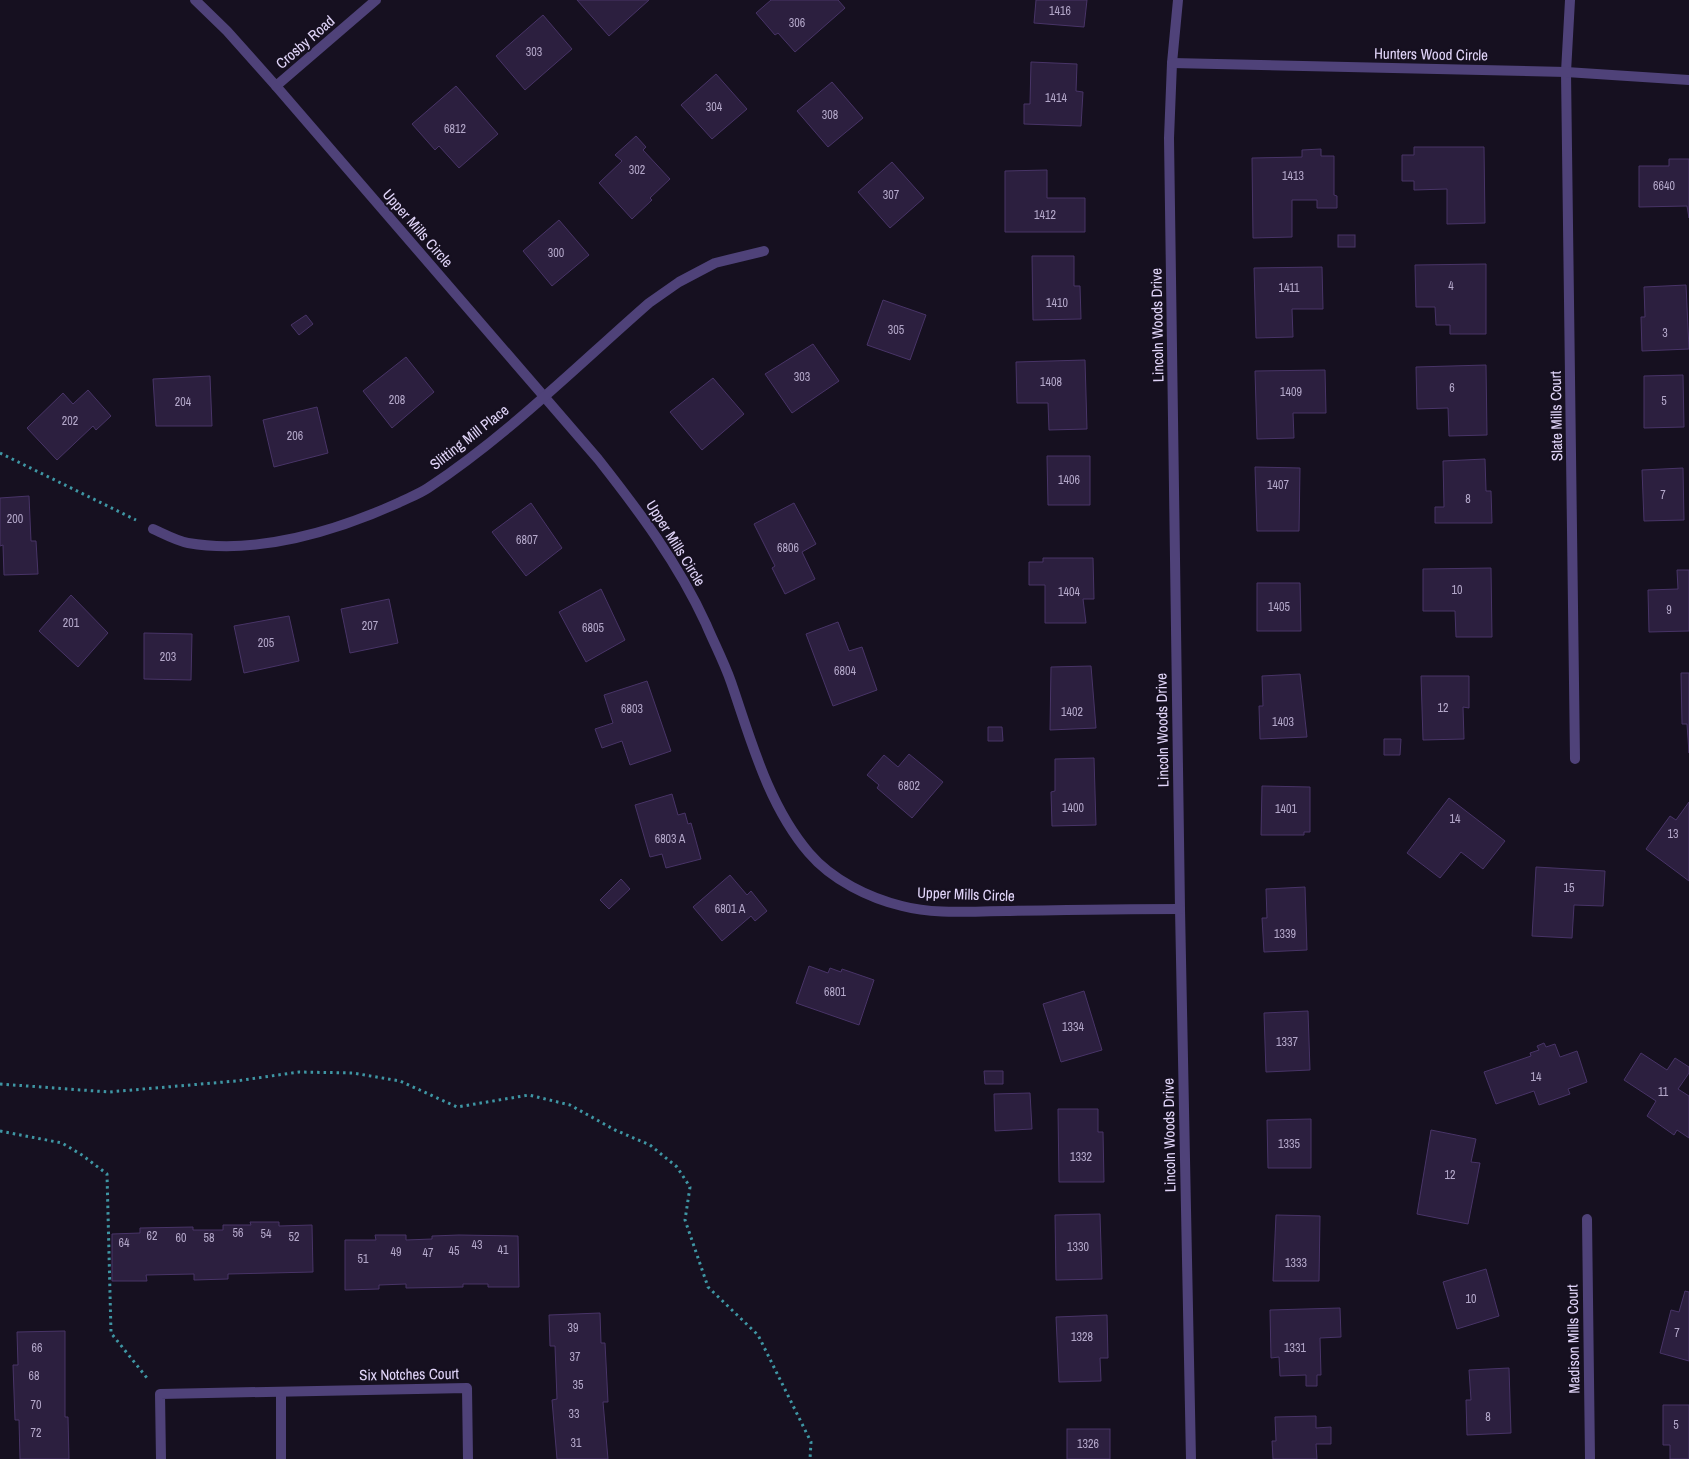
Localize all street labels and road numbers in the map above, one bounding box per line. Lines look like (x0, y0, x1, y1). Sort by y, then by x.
street label: Crosby Road (271, 11, 339, 73)
street label: Hunters Wood Circle (1374, 43, 1488, 65)
street label: Upper Mills Circle (378, 184, 458, 272)
street label: Lincoln Woods Drive (1146, 268, 1168, 382)
street label: Slate Mills Court (1545, 370, 1567, 461)
street label: Slitting Mill Place (425, 399, 513, 475)
street label: Upper Mills Circle (641, 496, 711, 590)
street label: Lincoln Woods Drive (1151, 673, 1173, 787)
street label: Upper Mills Circle (917, 882, 1015, 906)
street label: Lincoln Woods Drive (1158, 1078, 1180, 1192)
street label: Madison Mills Court (1562, 1284, 1584, 1394)
street label: Six Notches Court (359, 1363, 460, 1385)

